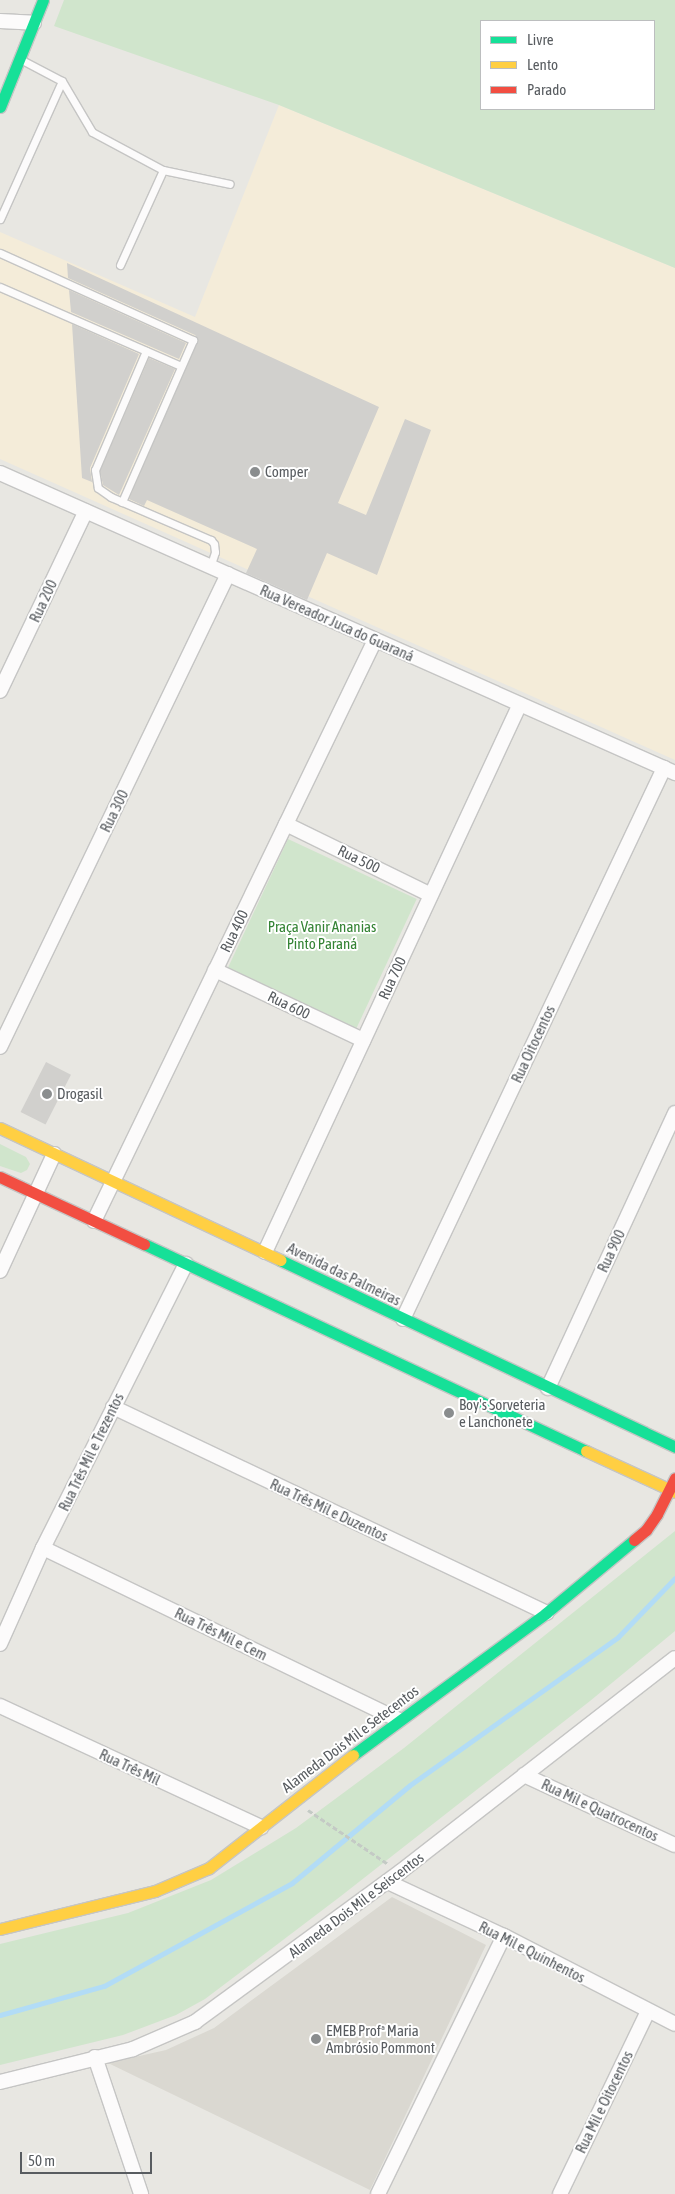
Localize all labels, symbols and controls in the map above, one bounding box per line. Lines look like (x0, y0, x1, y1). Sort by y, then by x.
legend (480, 20, 655, 110)
text: Livre (527, 31, 554, 48)
text: Lento (527, 56, 558, 73)
text: Parado (527, 81, 566, 98)
place label: Comper (265, 463, 308, 481)
marker: Comper (249, 466, 261, 478)
street label: Rua 200 (25, 577, 61, 625)
street label: Rua Vereador Juca do Guaraná (257, 581, 417, 665)
street label: Rua 300 (96, 787, 132, 835)
street label: Rua 500 (335, 841, 383, 877)
street label: Rua 400 (216, 907, 252, 955)
park label: Praça Vanir Ananias Pinto Paraná (268, 917, 376, 952)
street label: Rua 700 (374, 954, 410, 1002)
street label: Rua 600 (265, 987, 313, 1023)
street label: Rua Oitocentos (507, 1002, 559, 1086)
place label: Drogasil (57, 1085, 103, 1103)
marker: Drogasil (41, 1088, 53, 1100)
street label: Rua 900 (593, 1227, 629, 1275)
street label: Avenida das Palmeiras (284, 1239, 404, 1309)
street label: Rua Três Mil e Trezentos (55, 1390, 127, 1514)
place label: Boy's Sorveteria e Lanchonete (459, 1395, 545, 1430)
marker: Boy's Sorveteria e Lanchonete (443, 1407, 455, 1419)
street label: Rua Três Mil e Duzentos (267, 1475, 391, 1545)
street label: Rua Três Mil e Cem (172, 1604, 270, 1664)
street label: Alameda Dois Mil e Setecentos (278, 1682, 422, 1796)
street label: Rua Três Mil (97, 1745, 163, 1789)
street label: Rua Mil e Quatrocentos (539, 1775, 661, 1845)
street label: Alameda Dois Mil e Seiscentos (285, 1848, 427, 1962)
street label: Rua Mil e Quinhentos (476, 1917, 588, 1987)
place label: EMEB Profª Maria Ambrósio Pommont (326, 2021, 435, 2056)
marker: EMEB Profª Maria Ambrósio Pommont (310, 2033, 322, 2045)
street label: Rua Mil e Oitocentos (571, 2048, 637, 2156)
scale bar (22, 2142, 155, 2174)
text: 50 m (28, 2152, 55, 2169)

